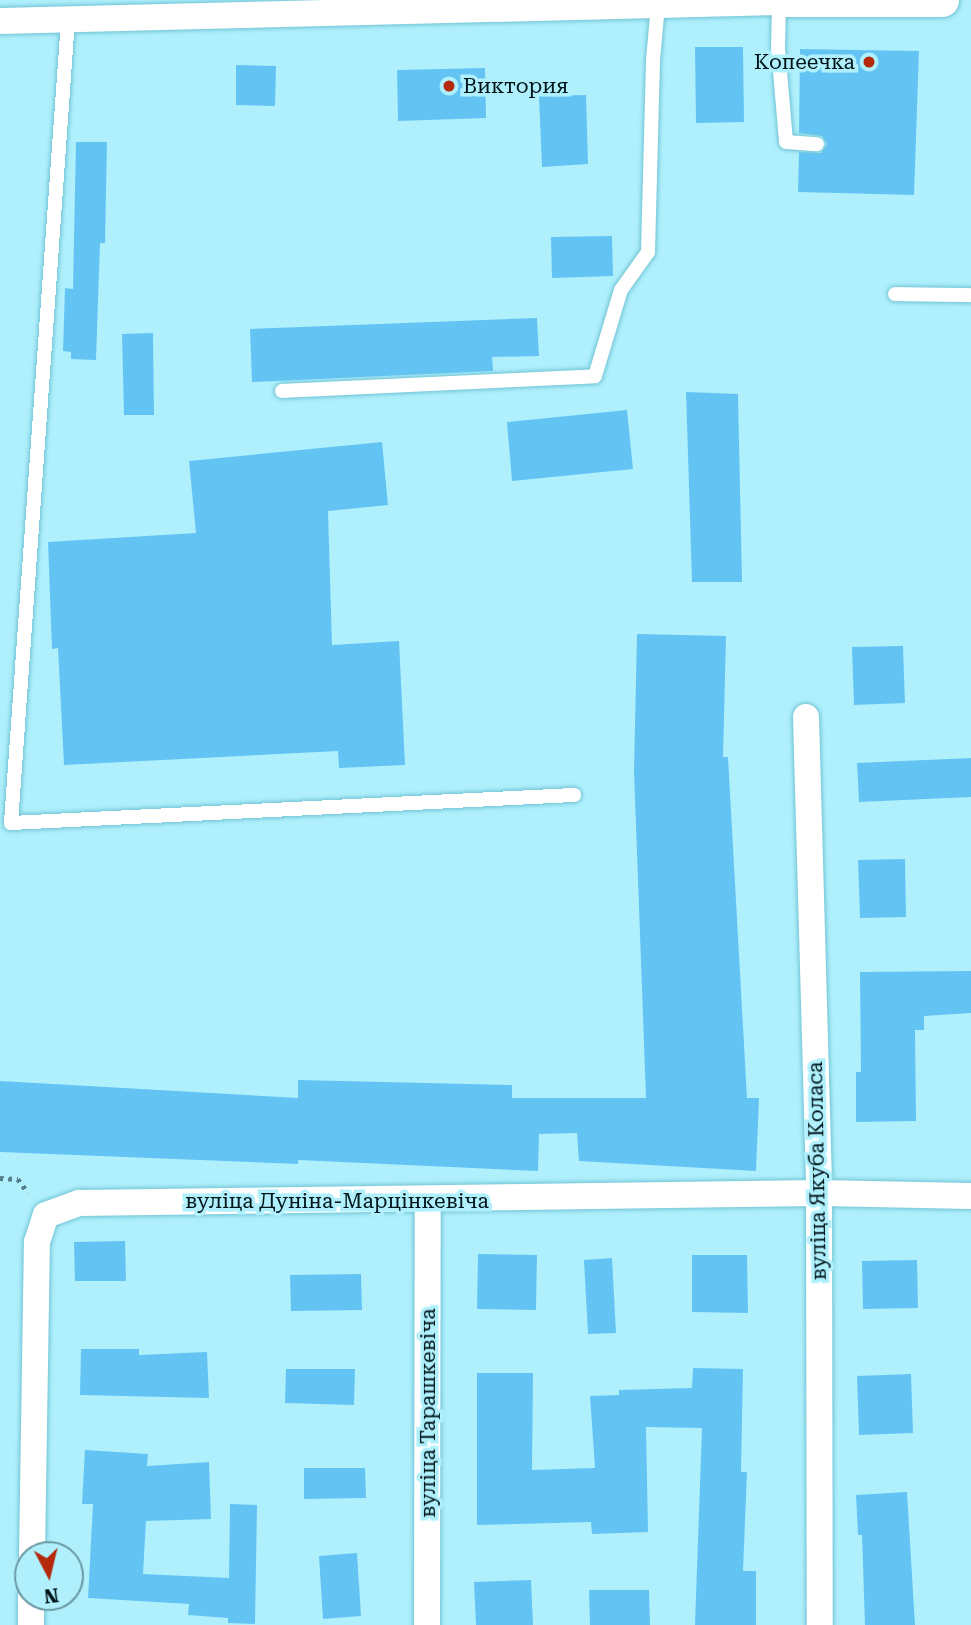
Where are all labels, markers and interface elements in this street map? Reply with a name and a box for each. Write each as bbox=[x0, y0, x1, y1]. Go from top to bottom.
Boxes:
place label: Копеечка bbox=[754, 49, 855, 75]
marker: Копеечка bbox=[861, 54, 877, 70]
place label: Виктория bbox=[463, 73, 568, 99]
marker: Виктория bbox=[441, 78, 457, 94]
street label: вуліца Якуба Коласа bbox=[802, 1062, 832, 1280]
street label: вуліца Дуніна-Марцінкевіча bbox=[185, 1188, 489, 1214]
street label: вуліца Тарашкевіча bbox=[415, 1308, 441, 1518]
north arrow bbox=[14, 1541, 84, 1611]
text: N bbox=[43, 1583, 60, 1608]

